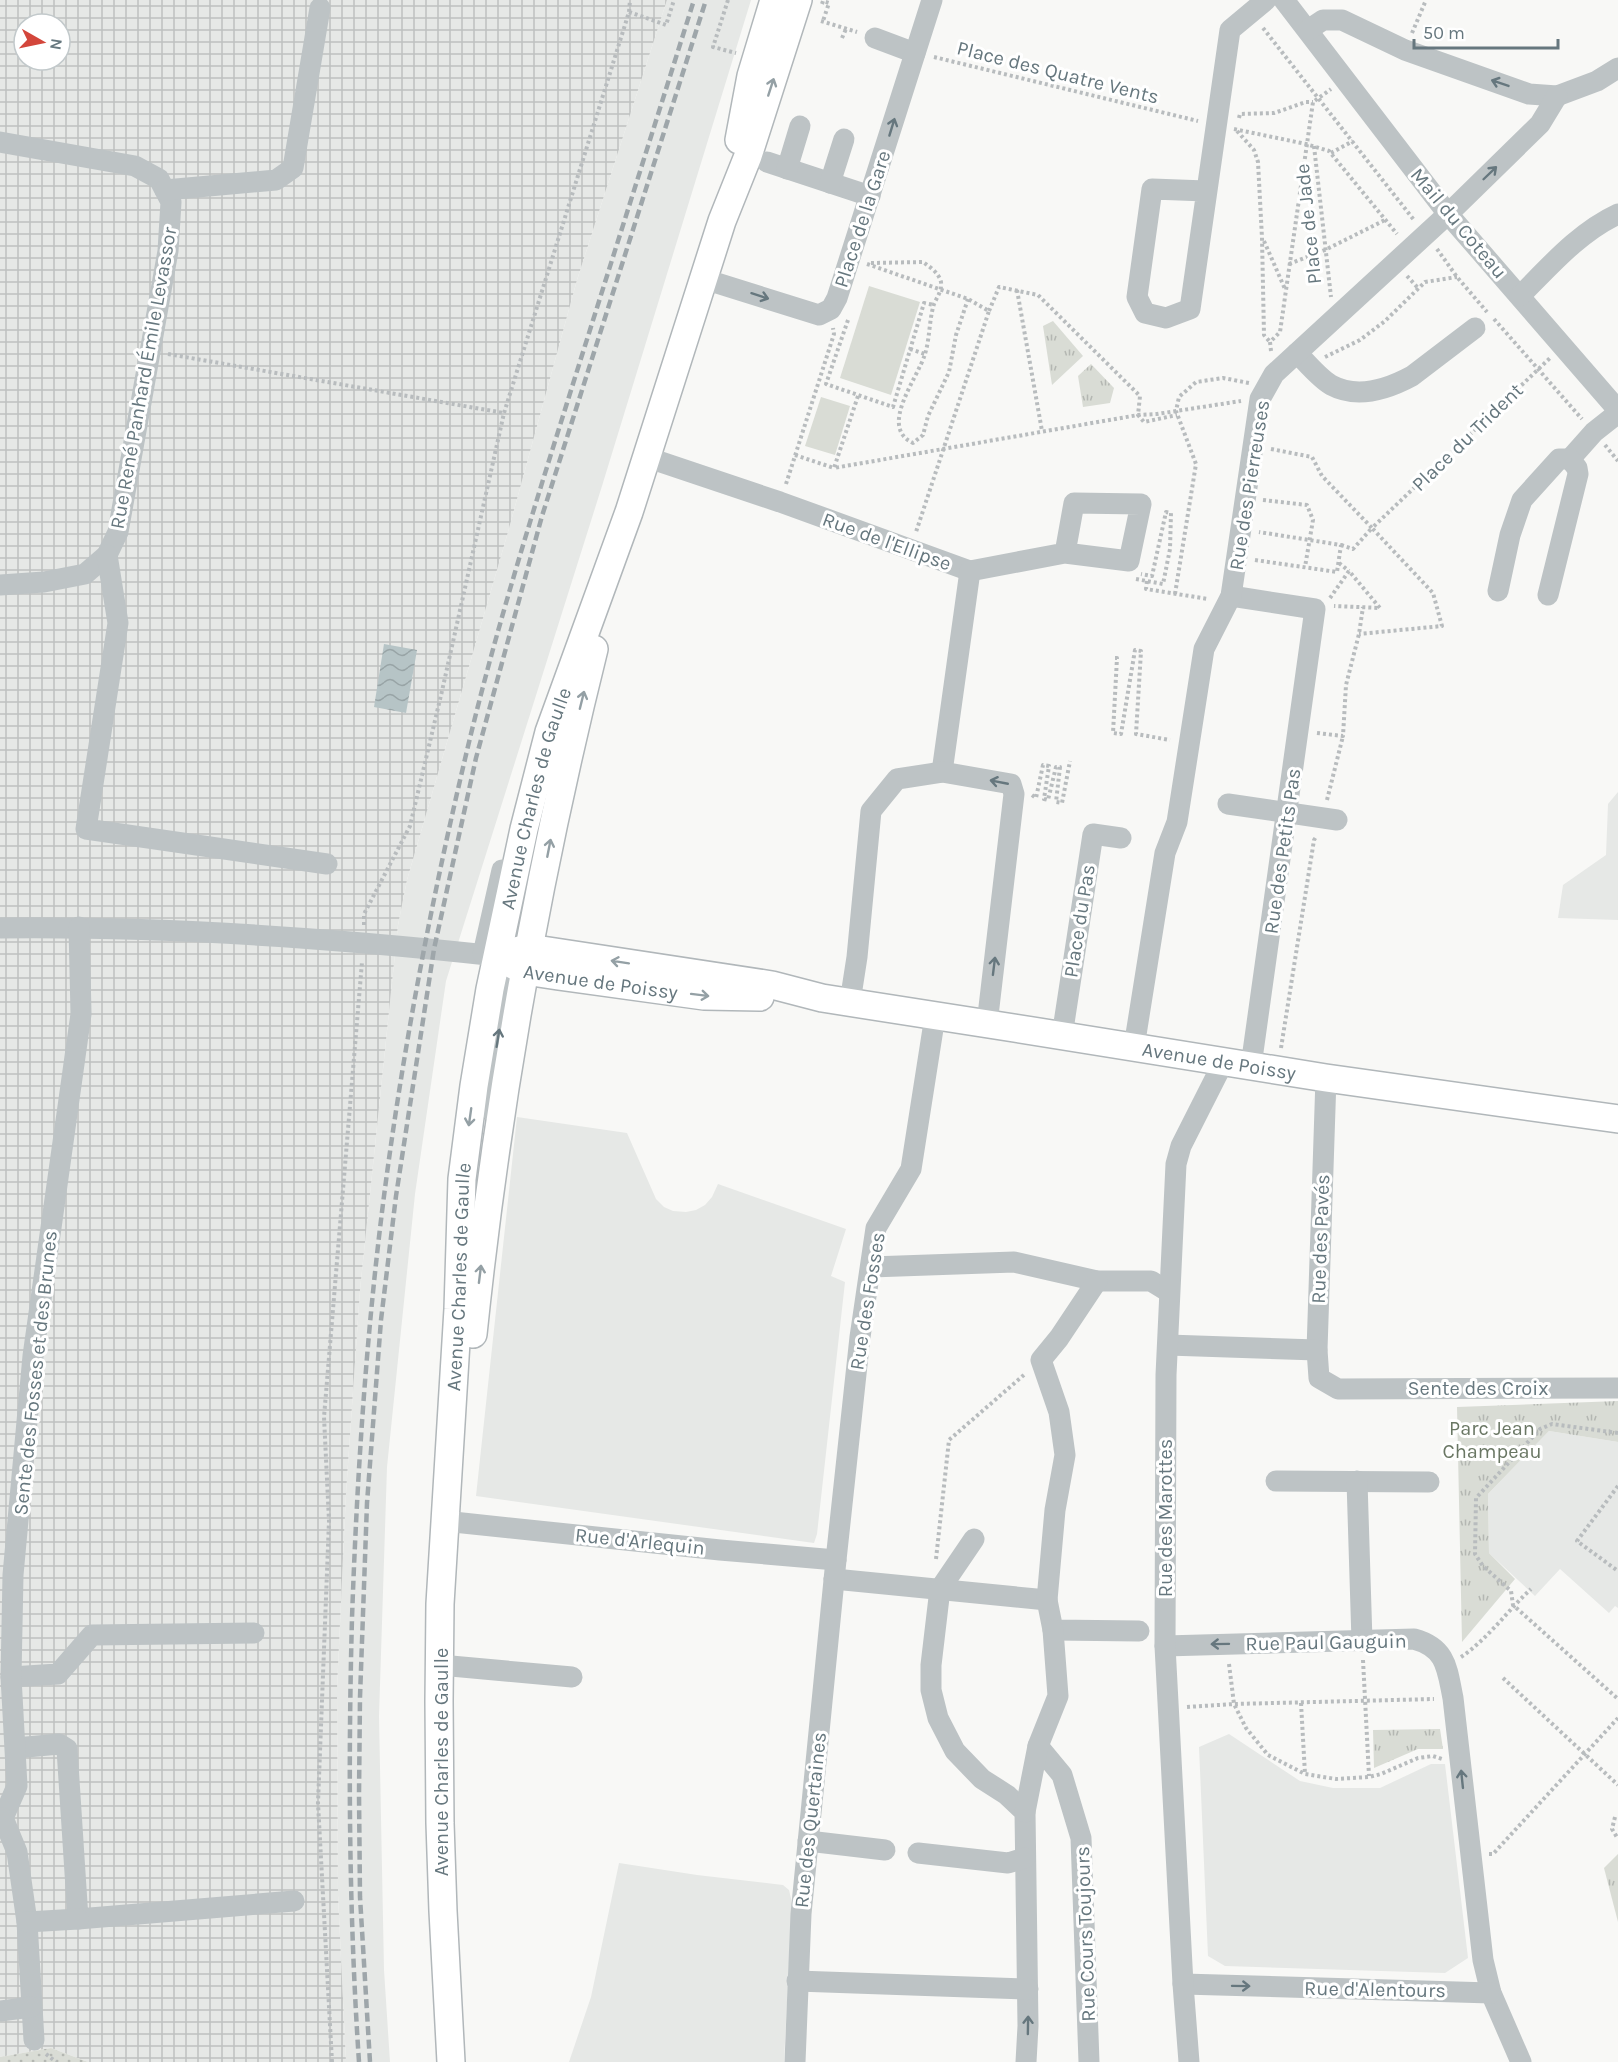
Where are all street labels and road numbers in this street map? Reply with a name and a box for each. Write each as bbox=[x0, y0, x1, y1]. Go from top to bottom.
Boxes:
street label: Place des Quatre Vents bbox=[955, 36, 1161, 109]
street label: Place de la Gare bbox=[829, 148, 895, 291]
street label: Place de Jade bbox=[1291, 163, 1326, 285]
street label: Mail du Coteau bbox=[1406, 163, 1511, 283]
street label: Rue René Panhard Émile Levassor bbox=[105, 224, 182, 531]
street label: Place du Trident bbox=[1407, 378, 1528, 496]
street label: Rue des Pierreuses bbox=[1225, 398, 1274, 572]
street label: Rue de l'Ellipse bbox=[819, 508, 954, 575]
street label: Avenue Charles de Gaulle bbox=[496, 684, 576, 912]
street label: Rue des Petits Pas bbox=[1259, 767, 1306, 935]
street label: Place du Pas bbox=[1059, 863, 1100, 979]
street label: Avenue de Poissy bbox=[522, 960, 679, 1004]
street label: Avenue de Poissy bbox=[1140, 1038, 1298, 1085]
street label: Avenue Charles de Gaulle bbox=[442, 1161, 476, 1392]
street label: Rue des Pavés bbox=[1307, 1174, 1334, 1304]
street label: Sente des Fosses et des Brunes bbox=[9, 1229, 62, 1517]
street label: Rue des Fosses bbox=[845, 1230, 890, 1372]
street label: Sente des Croix bbox=[1408, 1377, 1548, 1400]
street label: Rue des Marottes bbox=[1154, 1439, 1177, 1597]
street label: Rue d'Arlequin bbox=[574, 1523, 706, 1560]
street label: Rue Paul Gauguin bbox=[1245, 1630, 1407, 1655]
street label: Avenue Charles de Gaulle bbox=[430, 1648, 453, 1876]
street label: Rue des Quertaines bbox=[790, 1731, 831, 1909]
street label: Rue Cours Toujours bbox=[1071, 1846, 1100, 2022]
street label: Rue d'Alentours bbox=[1304, 1977, 1446, 2002]

